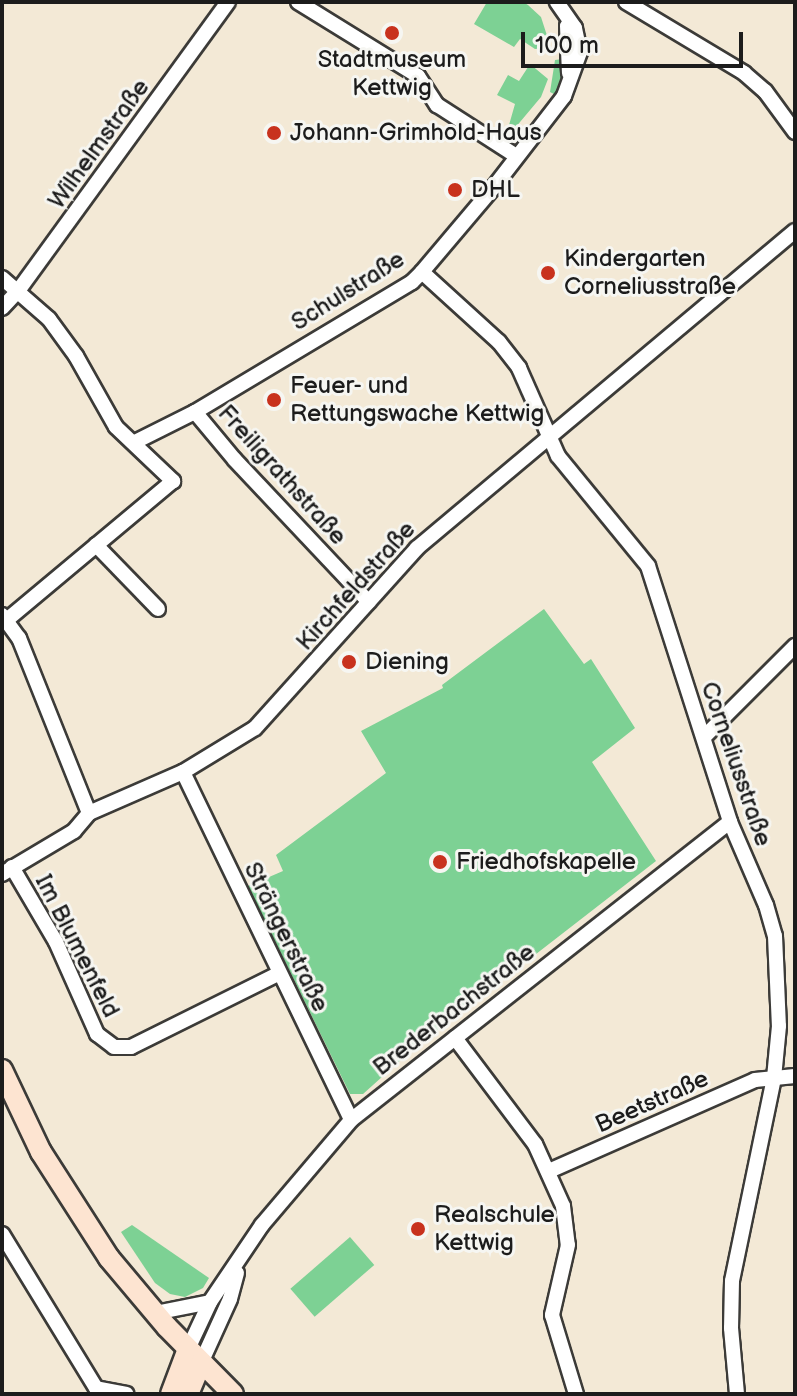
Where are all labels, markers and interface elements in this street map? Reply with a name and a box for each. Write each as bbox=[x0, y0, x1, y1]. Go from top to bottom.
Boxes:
scale bar bbox=[525, 16, 747, 66]
marker: Stadtmuseum Kettwig bbox=[383, 24, 401, 42]
text: 100 m bbox=[535, 31, 599, 60]
place label: Stadtmuseum Kettwig bbox=[318, 46, 466, 102]
street label: Wilhelmstraße bbox=[42, 74, 156, 214]
place label: Johann-Grimhold-Haus bbox=[290, 119, 542, 147]
marker: Johann-Grimhold-Haus bbox=[265, 124, 283, 142]
place label: DHL bbox=[471, 176, 520, 204]
marker: DHL bbox=[446, 181, 464, 199]
street label: Schulstraße bbox=[286, 245, 410, 337]
place label: Kindergarten Corneliusstraße bbox=[564, 245, 736, 301]
marker: Kindergarten Corneliusstraße bbox=[539, 264, 557, 282]
place label: Feuer- und Rettungswache Kettwig bbox=[290, 372, 544, 428]
marker: Feuer- und Rettungswache Kettwig bbox=[265, 391, 283, 409]
street label: Freiligrathstraße bbox=[212, 399, 352, 551]
street label: Kirchfeldstraße bbox=[290, 515, 422, 657]
place label: Diening bbox=[365, 648, 449, 676]
marker: Diening bbox=[340, 653, 358, 671]
street label: Corneliusstraße bbox=[694, 678, 778, 850]
place label: Friedhofskapelle bbox=[456, 848, 636, 876]
marker: Friedhofskapelle bbox=[431, 853, 449, 871]
street label: Strängerstraße bbox=[237, 858, 335, 1016]
street label: Im Blumenfeld bbox=[29, 870, 125, 1022]
street label: Brederbachstraße bbox=[367, 938, 541, 1082]
street label: Beetstraße bbox=[591, 1064, 713, 1140]
place label: Realschule Kettwig bbox=[434, 1201, 555, 1257]
marker: Realschule Kettwig bbox=[409, 1220, 427, 1238]

